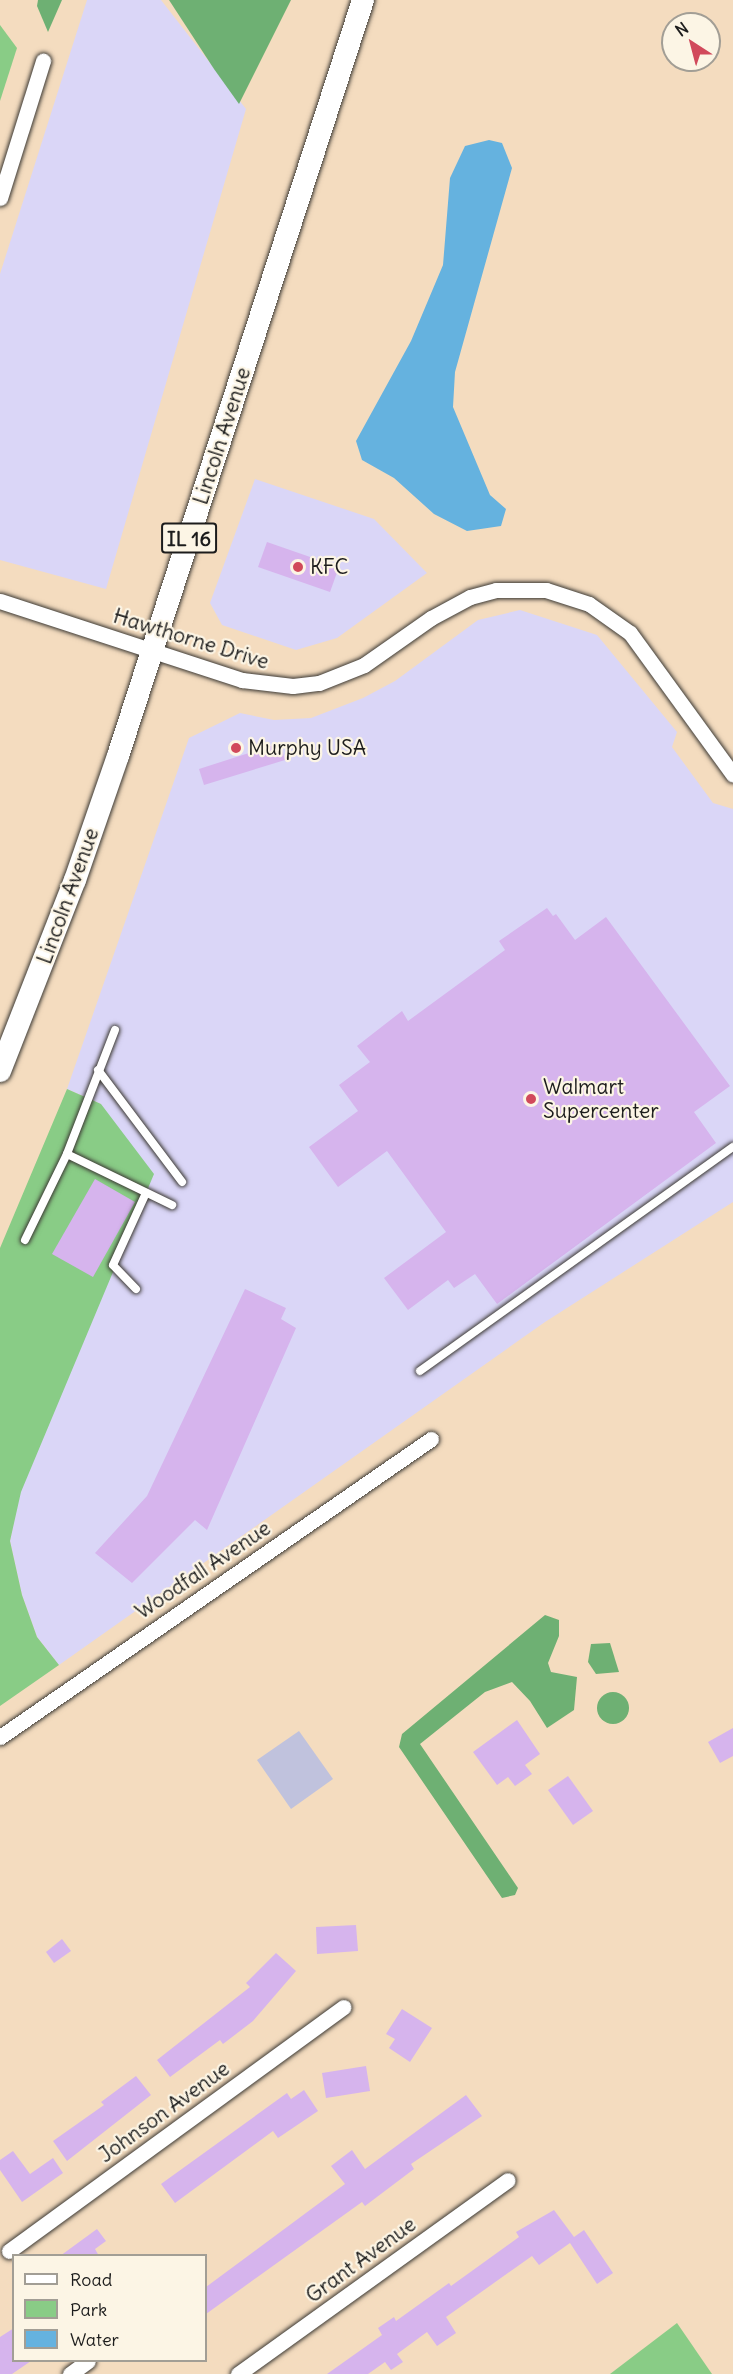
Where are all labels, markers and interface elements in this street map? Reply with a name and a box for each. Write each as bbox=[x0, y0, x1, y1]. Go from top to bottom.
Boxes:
north arrow bbox=[661, 12, 721, 72]
text: N bbox=[671, 18, 692, 40]
street label: Lincoln Avenue bbox=[188, 364, 256, 508]
road number: IL 16 bbox=[160, 521, 218, 555]
place label: KFC bbox=[310, 554, 348, 580]
marker: KFC bbox=[291, 560, 305, 574]
street label: Hawthorne Drive bbox=[110, 603, 272, 675]
place label: Murphy USA bbox=[248, 735, 366, 761]
marker: Murphy USA bbox=[229, 741, 243, 755]
street label: Lincoln Avenue bbox=[32, 825, 104, 967]
place label: Walmart Supercenter bbox=[543, 1074, 659, 1124]
marker: Walmart Supercenter bbox=[524, 1092, 538, 1106]
street label: Woodfall Avenue bbox=[131, 1515, 275, 1625]
street label: Johnson Avenue bbox=[94, 2056, 234, 2168]
street label: Grant Avenue bbox=[301, 2212, 421, 2308]
legend bbox=[12, 2254, 207, 2362]
text: Road bbox=[70, 2268, 112, 2291]
text: Park bbox=[70, 2298, 107, 2321]
text: Water bbox=[70, 2328, 119, 2351]

